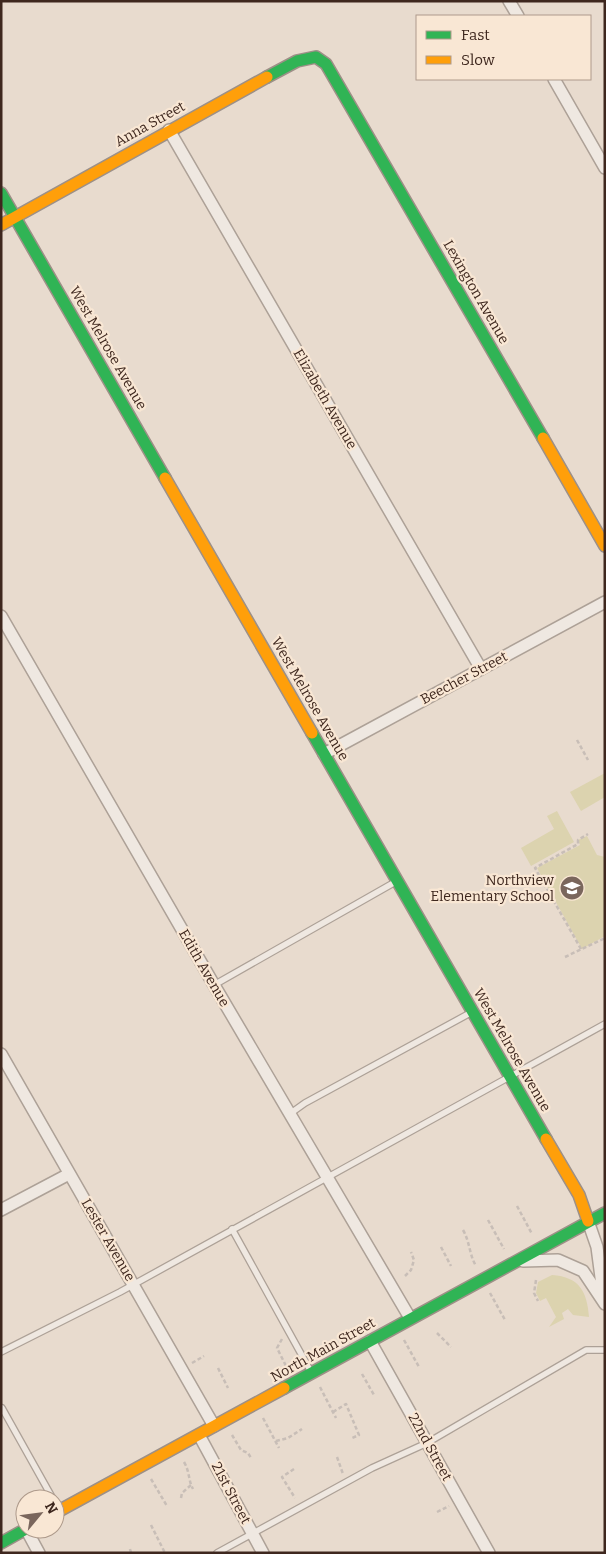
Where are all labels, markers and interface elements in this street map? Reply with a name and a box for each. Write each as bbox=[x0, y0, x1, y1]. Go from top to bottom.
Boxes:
legend bbox=[416, 15, 591, 80]
text: Fast bbox=[461, 26, 490, 44]
text: Slow bbox=[461, 51, 496, 69]
street label: Anna Street bbox=[112, 98, 188, 150]
street label: Lexington Avenue bbox=[439, 237, 513, 347]
street label: West Melrose Avenue bbox=[66, 283, 150, 413]
street label: Elizabeth Avenue bbox=[289, 346, 361, 452]
street label: West Melrose Avenue bbox=[268, 634, 352, 764]
street label: Beecher Street bbox=[418, 648, 510, 708]
place label: Northview Elementary School bbox=[431, 872, 555, 905]
school or university icon: Northview Elementary School bbox=[559, 875, 585, 901]
street label: Edith Avenue bbox=[175, 926, 233, 1010]
street label: West Melrose Avenue bbox=[470, 985, 554, 1115]
street label: Lester Avenue bbox=[77, 1196, 139, 1284]
street label: North Main Street bbox=[268, 1314, 378, 1386]
street label: 22nd Street bbox=[404, 1410, 456, 1484]
street label: 21st Street bbox=[208, 1459, 254, 1527]
north arrow bbox=[15, 1489, 65, 1539]
text: N bbox=[41, 1499, 61, 1517]

